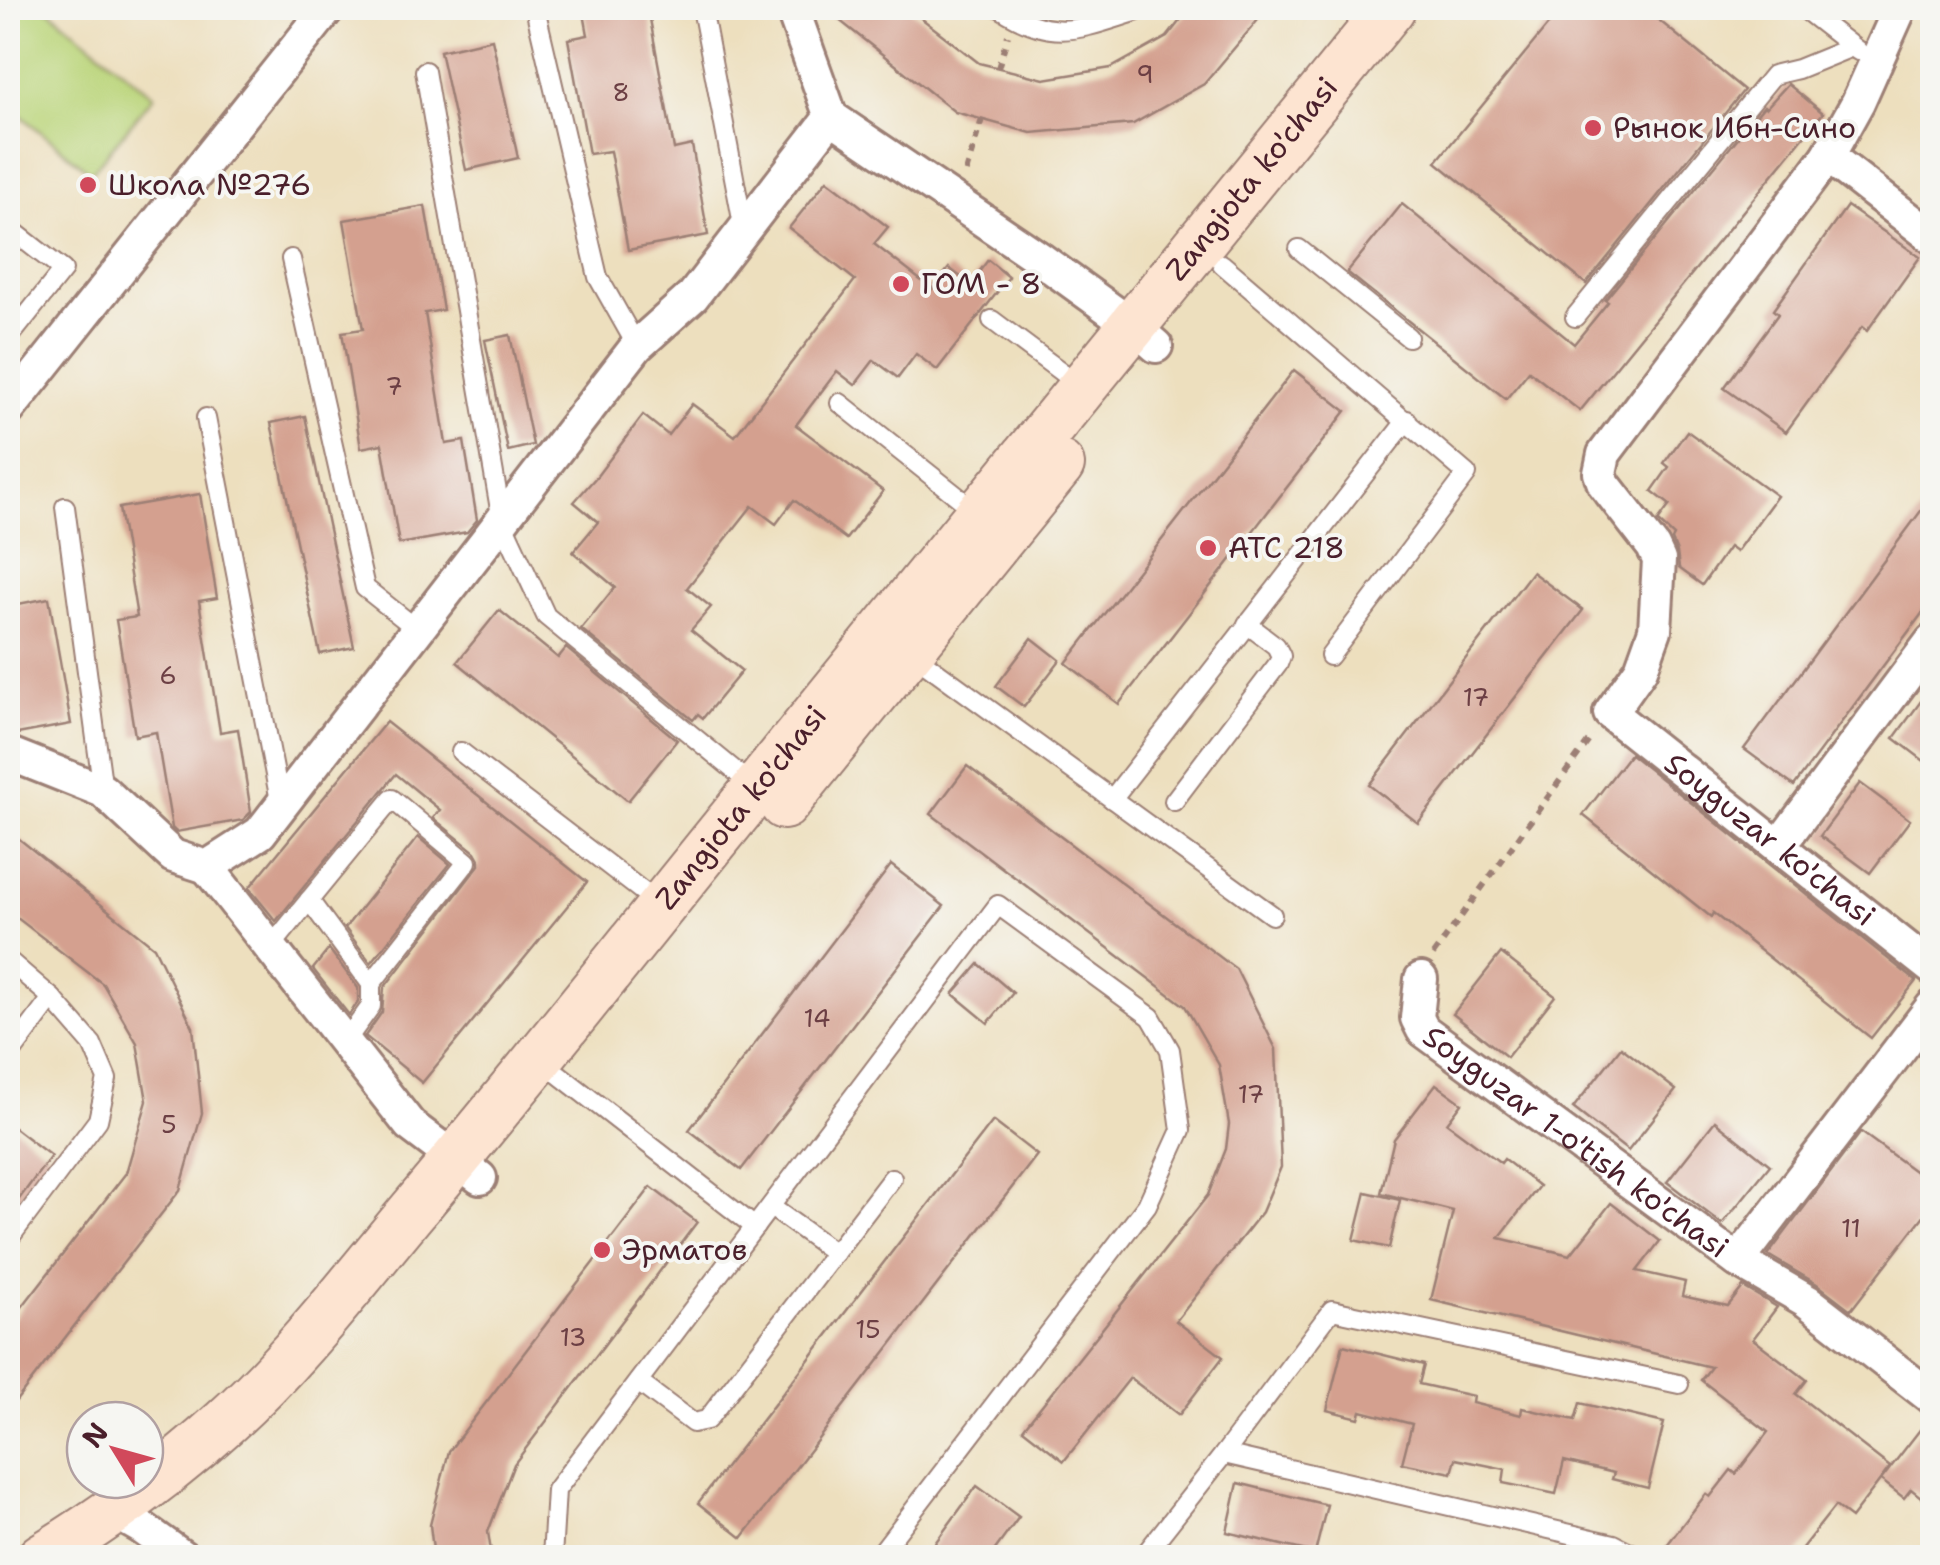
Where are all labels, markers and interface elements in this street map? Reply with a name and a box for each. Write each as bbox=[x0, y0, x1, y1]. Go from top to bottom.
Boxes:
house number: 9 bbox=[1136, 57, 1154, 91]
street label: Zangiota ko'chasi bbox=[1156, 68, 1347, 289]
house number: 8 bbox=[612, 75, 630, 109]
place label: Рынок Ибн-Сино bbox=[1613, 107, 1856, 148]
marker: Рынок Ибн-Сино bbox=[1582, 117, 1604, 139]
place label: Школа №276 bbox=[108, 164, 311, 205]
marker: Школа №276 bbox=[77, 174, 99, 196]
place label: ГОМ - 8 bbox=[921, 263, 1042, 304]
marker: ГОМ - 8 bbox=[890, 273, 912, 295]
house number: 7 bbox=[385, 369, 403, 403]
place label: АТС 218 bbox=[1228, 527, 1345, 568]
marker: АТС 218 bbox=[1197, 537, 1219, 559]
house number: 6 bbox=[159, 658, 177, 692]
house number: 17 bbox=[1463, 680, 1489, 714]
street label: Zangiota ko'chasi bbox=[646, 696, 836, 918]
street label: Soyguzar ko'chasi bbox=[1656, 743, 1884, 935]
house number: 14 bbox=[804, 1001, 830, 1035]
street label: Soyguzar 1-o'tish ko'chasi bbox=[1415, 1016, 1737, 1267]
house number: 17 bbox=[1238, 1077, 1264, 1111]
house number: 5 bbox=[161, 1107, 177, 1141]
house number: 11 bbox=[1841, 1211, 1861, 1245]
place label: Эрматов bbox=[622, 1229, 747, 1270]
marker: Эрматов bbox=[591, 1239, 613, 1261]
house number: 15 bbox=[855, 1312, 881, 1346]
house number: 13 bbox=[560, 1320, 586, 1354]
north arrow bbox=[65, 1400, 165, 1500]
text: N bbox=[73, 1415, 117, 1455]

